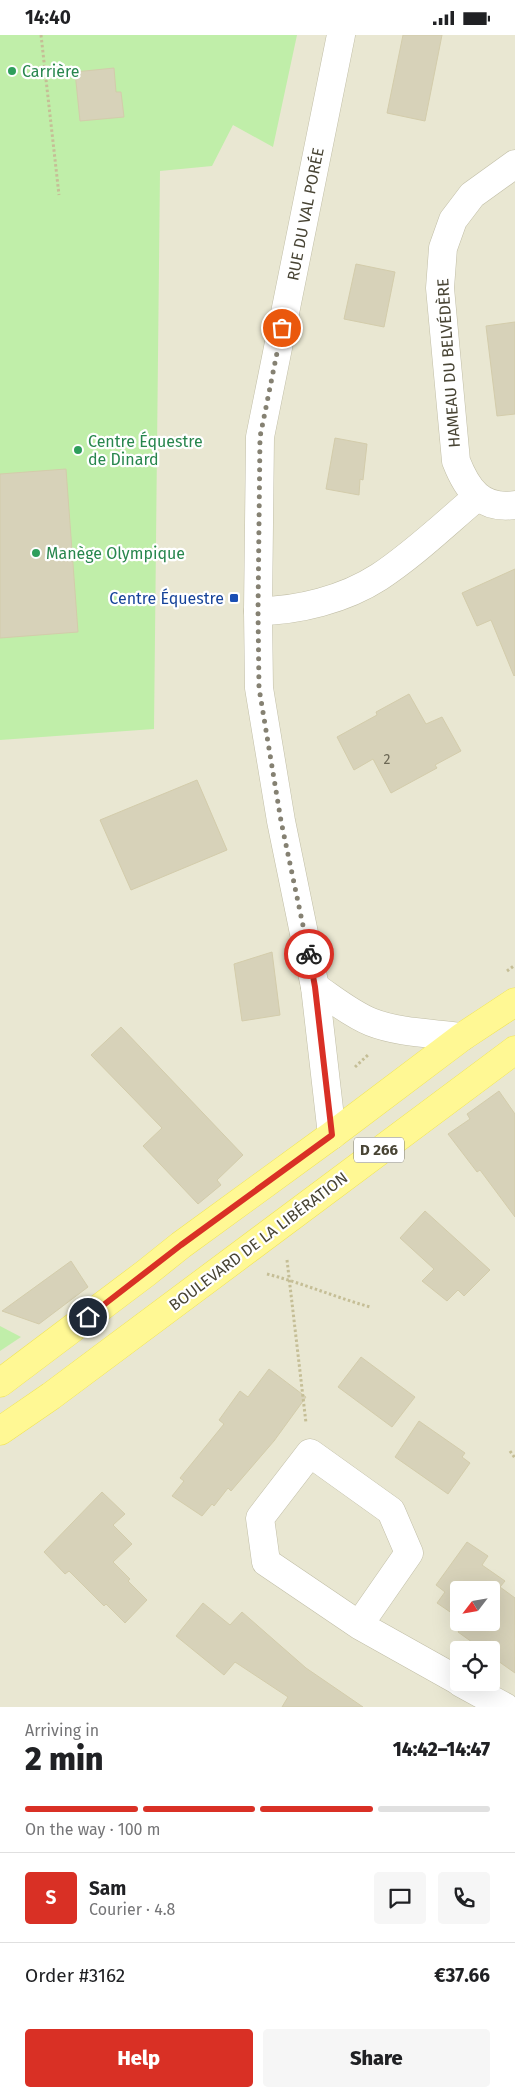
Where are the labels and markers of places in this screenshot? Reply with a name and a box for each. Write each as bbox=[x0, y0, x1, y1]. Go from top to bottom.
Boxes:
place label: Carrière bbox=[22, 62, 80, 81]
marker: Carrière bbox=[6, 65, 18, 77]
pin bbox=[261, 307, 303, 349]
place label: Centre Équestre de Dinard bbox=[88, 431, 203, 469]
marker: Centre Équestre de Dinard bbox=[72, 444, 84, 456]
place label: Manège Olympique bbox=[46, 544, 185, 563]
marker: Manège Olympique bbox=[30, 547, 42, 559]
place label: Centre Équestre bbox=[109, 588, 224, 608]
marker: Centre Équestre bbox=[228, 592, 240, 604]
pin bbox=[67, 1296, 109, 1338]

